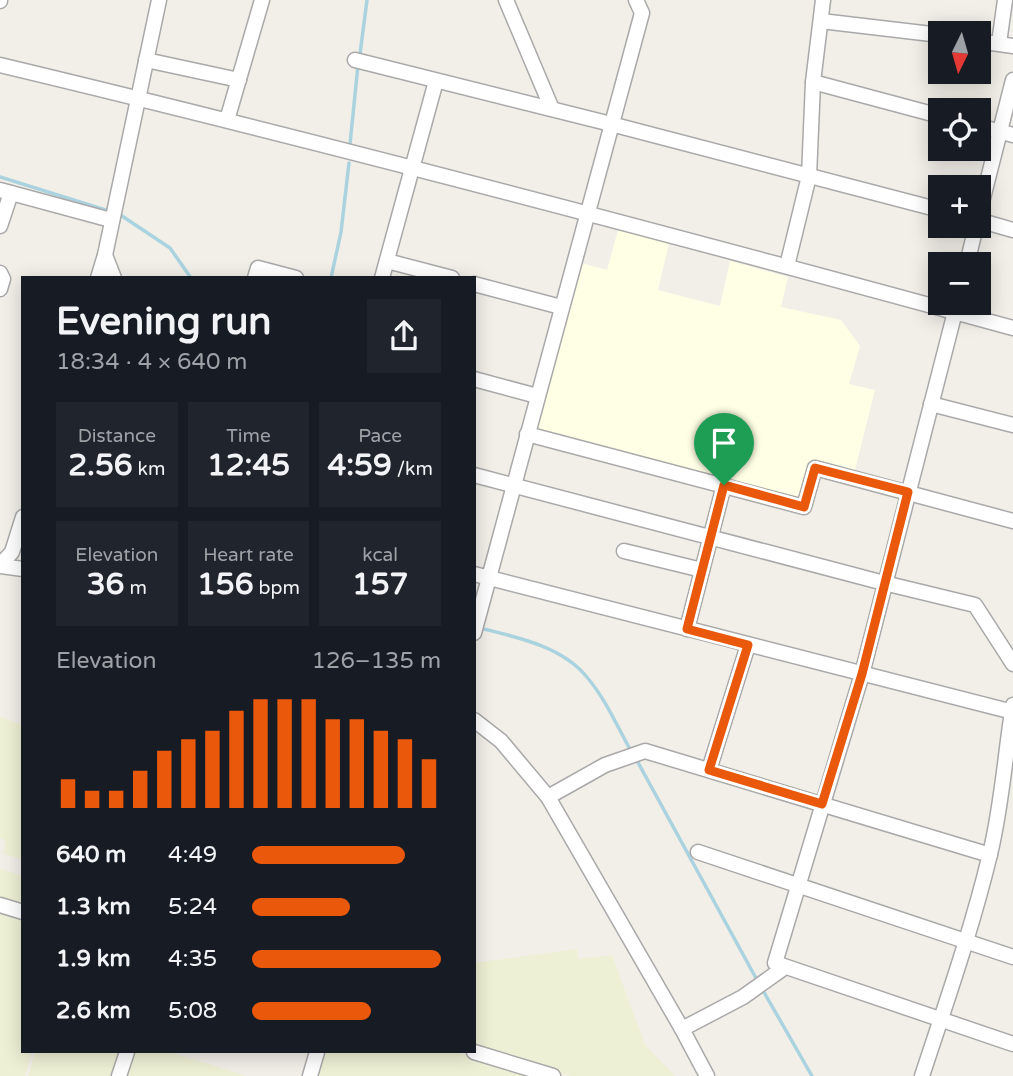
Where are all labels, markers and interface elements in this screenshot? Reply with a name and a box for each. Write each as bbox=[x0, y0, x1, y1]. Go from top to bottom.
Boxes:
north arrow bbox=[928, 21, 990, 84]
map controls bbox=[928, 21, 991, 315]
button: locate bbox=[928, 98, 991, 161]
button: + bbox=[928, 175, 991, 238]
button: − bbox=[928, 252, 991, 315]
text: Evening run bbox=[56, 299, 271, 345]
button: share bbox=[367, 299, 441, 373]
text: 18:34 · 4 × 640 m bbox=[56, 348, 247, 376]
pin bbox=[694, 413, 754, 485]
icon: arrive bbox=[705, 424, 743, 462]
text: Distance bbox=[78, 425, 156, 447]
text: Time bbox=[226, 425, 271, 447]
text: Pace bbox=[358, 425, 402, 447]
text: 2.56 bbox=[68, 447, 133, 484]
text: 12:45 bbox=[207, 447, 290, 484]
text: 4:59 bbox=[327, 447, 392, 484]
text: km bbox=[133, 458, 165, 480]
text: /km bbox=[392, 458, 433, 480]
text: Elevation bbox=[75, 544, 158, 566]
text: Heart rate bbox=[203, 544, 294, 566]
text: kcal bbox=[362, 544, 398, 566]
text: 36 bbox=[87, 566, 124, 603]
text: 156 bbox=[197, 566, 254, 603]
text: 157 bbox=[352, 566, 408, 603]
text: m bbox=[124, 577, 147, 599]
text: bpm bbox=[254, 577, 300, 599]
text: Elevation bbox=[56, 647, 157, 675]
text: 126–135 m bbox=[312, 647, 441, 675]
text: 640 m bbox=[56, 841, 126, 869]
text: 4:49 bbox=[168, 841, 217, 869]
text: 1.3 km bbox=[56, 893, 131, 921]
text: 5:24 bbox=[168, 893, 217, 921]
text: 1.9 km bbox=[56, 945, 131, 973]
text: 4:35 bbox=[168, 945, 217, 973]
text: 2.6 km bbox=[56, 997, 131, 1025]
text: 5:08 bbox=[168, 997, 217, 1025]

